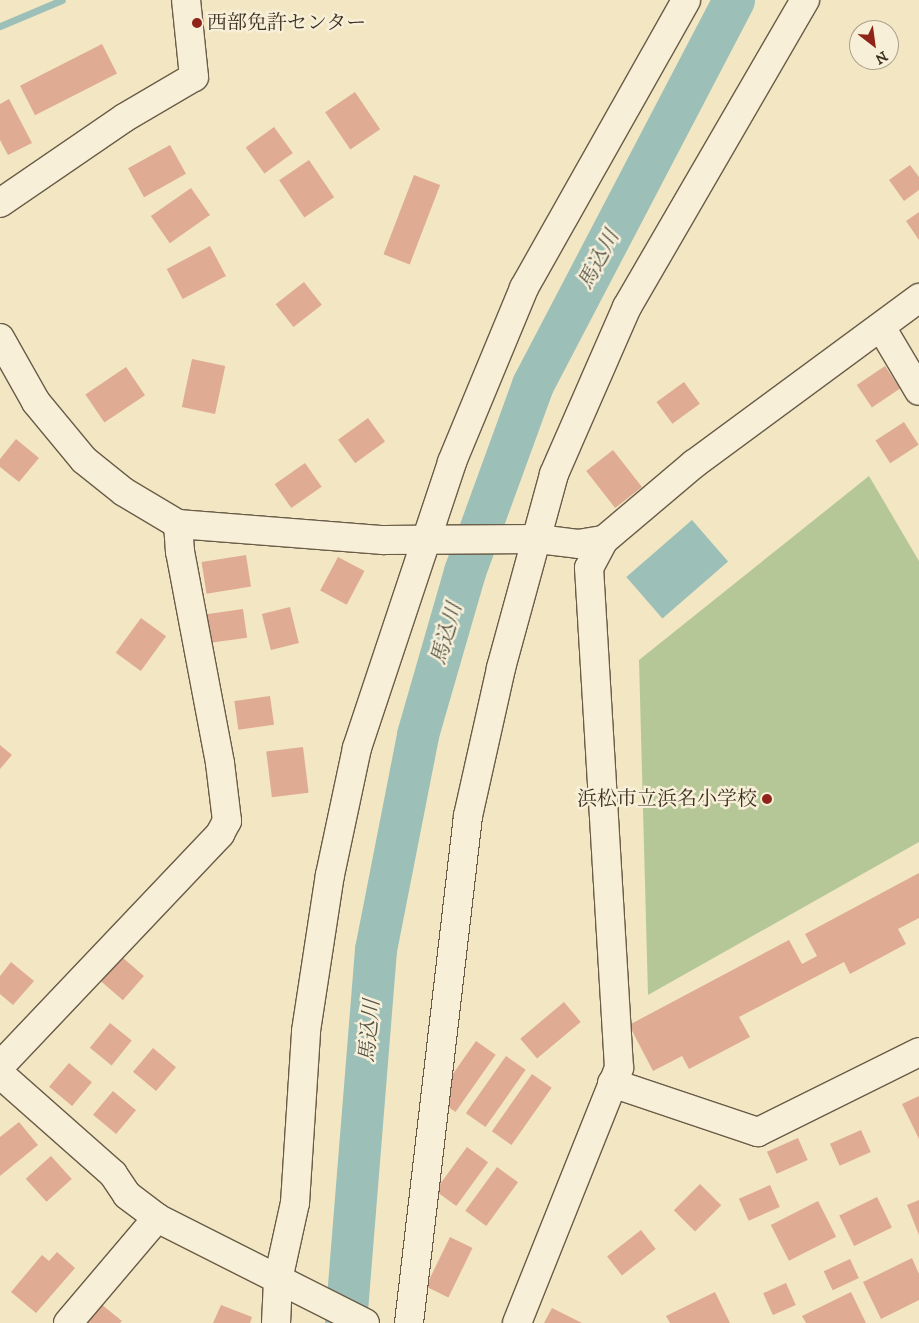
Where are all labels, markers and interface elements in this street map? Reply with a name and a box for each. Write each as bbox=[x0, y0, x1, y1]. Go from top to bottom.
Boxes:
place label: 西部免許センター bbox=[207, 11, 367, 35]
marker: 西部免許センター bbox=[191, 17, 203, 29]
north arrow bbox=[849, 20, 899, 70]
text: N bbox=[872, 46, 890, 68]
water label: 馬込川 bbox=[573, 226, 625, 294]
water label: 馬込川 bbox=[426, 600, 468, 668]
place label: 浜松市立浜名小学校 bbox=[577, 787, 757, 811]
marker: 浜松市立浜名小学校 bbox=[761, 793, 773, 805]
water label: 馬込川 bbox=[355, 999, 385, 1063]

